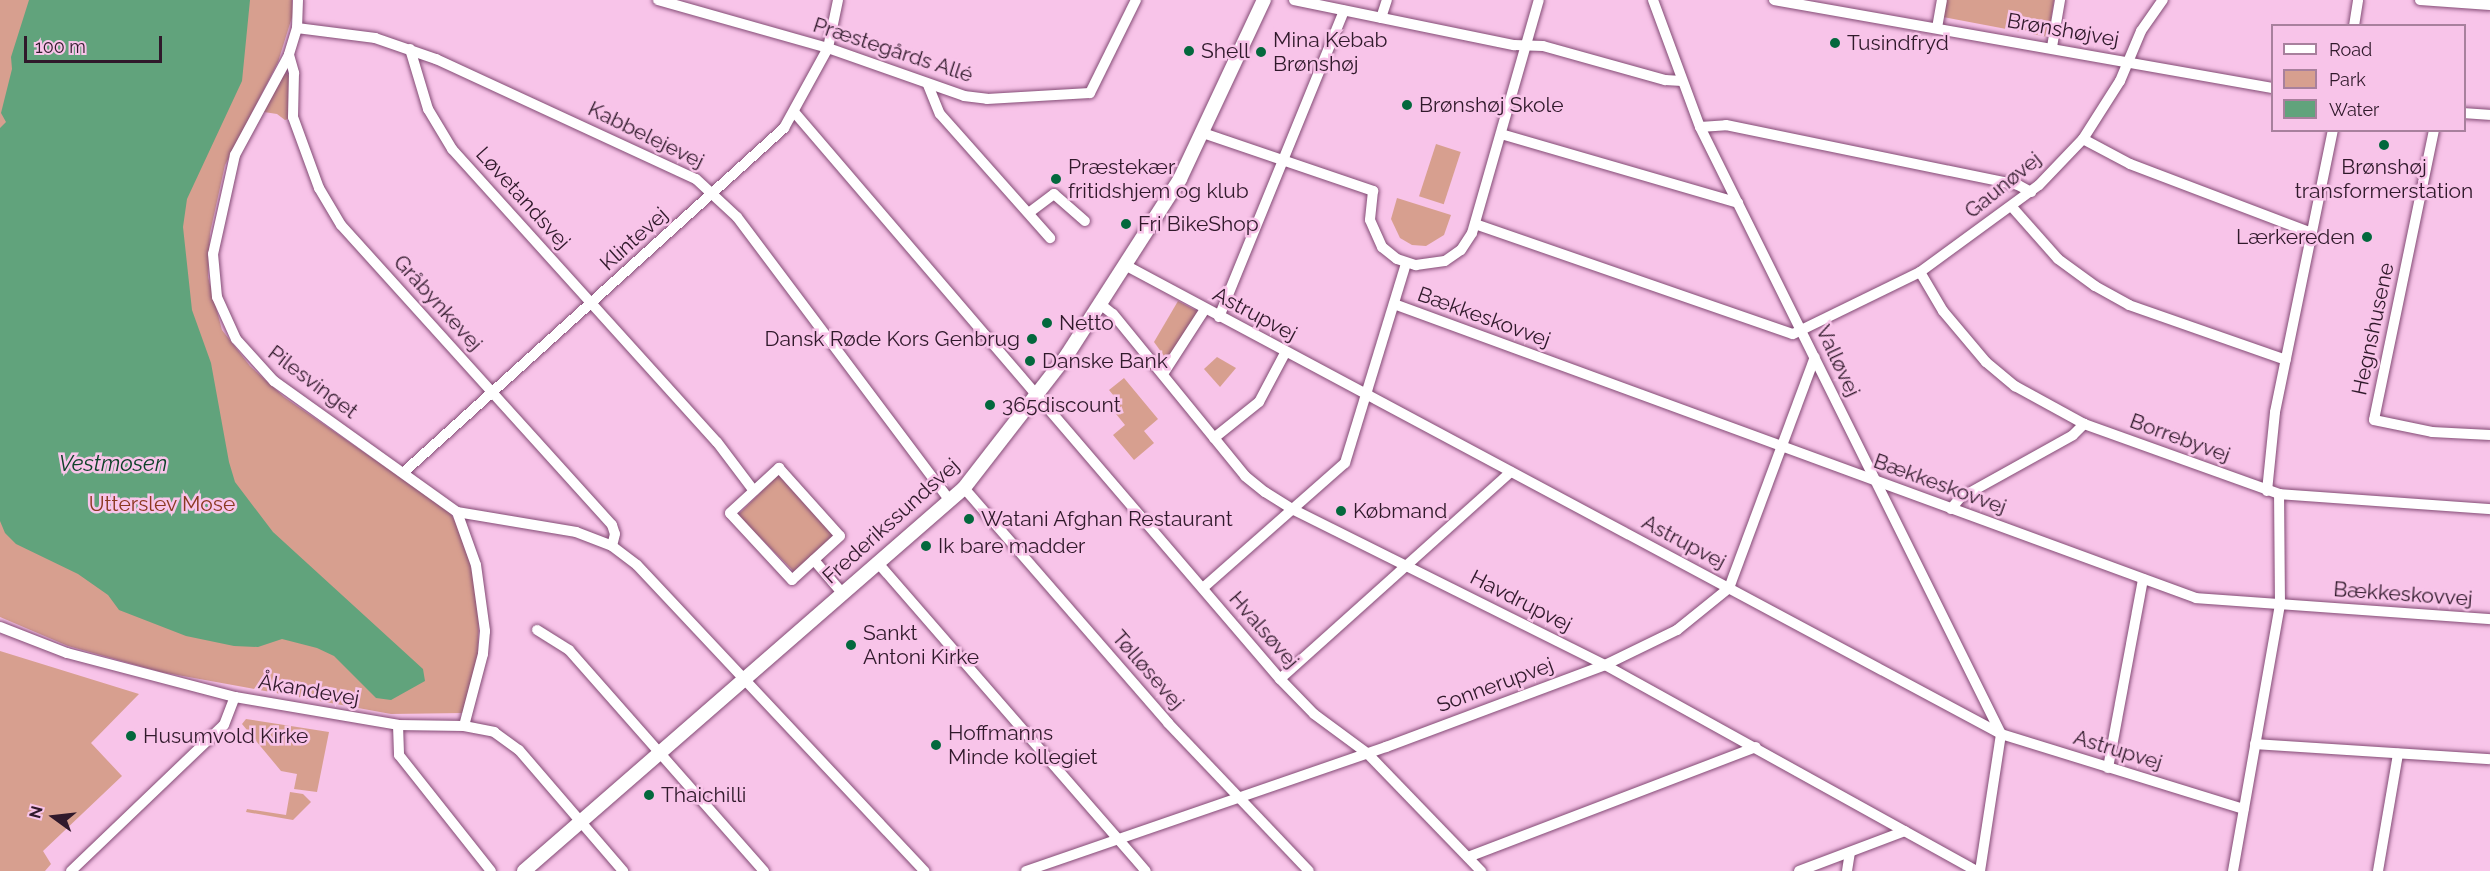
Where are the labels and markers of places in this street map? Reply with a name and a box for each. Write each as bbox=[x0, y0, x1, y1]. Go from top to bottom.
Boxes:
place label: Mina Kebab Brønshøj bbox=[1273, 27, 1388, 77]
place label: Tusindfryd bbox=[1847, 30, 1949, 56]
marker: Tusindfryd bbox=[1828, 36, 1842, 50]
place label: Shell bbox=[1201, 38, 1250, 64]
marker: Shell bbox=[1182, 44, 1196, 58]
marker: Mina Kebab Brønshøj bbox=[1254, 45, 1268, 59]
place label: Brønshøj Skole bbox=[1419, 92, 1564, 118]
marker: Brønshøj Skole bbox=[1400, 98, 1414, 112]
marker: Brønshøj transformerstation bbox=[2377, 138, 2391, 152]
place label: Præstekær fritidshjem og klub bbox=[1068, 154, 1249, 204]
place label: Brønshøj transformerstation bbox=[2295, 154, 2473, 204]
marker: Præstekær fritidshjem og klub bbox=[1049, 172, 1063, 186]
place label: Fri BikeShop bbox=[1138, 211, 1259, 237]
marker: Fri BikeShop bbox=[1119, 217, 1133, 231]
place label: Lærkereden bbox=[2236, 224, 2355, 250]
marker: Lærkereden bbox=[2360, 230, 2374, 244]
place label: Netto bbox=[1059, 310, 1114, 336]
marker: Netto bbox=[1040, 316, 1054, 330]
place label: Dansk Røde Kors Genbrug bbox=[765, 326, 1020, 352]
marker: Dansk Røde Kors Genbrug bbox=[1025, 332, 1039, 346]
place label: Danske Bank bbox=[1042, 348, 1168, 374]
marker: Danske Bank bbox=[1023, 354, 1037, 368]
place label: 365discount bbox=[1002, 392, 1121, 418]
marker: 365discount bbox=[983, 398, 997, 412]
place label: Købmand bbox=[1353, 498, 1447, 524]
marker: Købmand bbox=[1334, 504, 1348, 518]
place label: Watani Afghan Restaurant bbox=[981, 506, 1233, 532]
marker: Watani Afghan Restaurant bbox=[962, 512, 976, 526]
place label: Ik bare madder bbox=[938, 533, 1085, 559]
marker: Ik bare madder bbox=[919, 539, 933, 553]
place label: Sankt Antoni Kirke bbox=[863, 620, 979, 670]
marker: Sankt Antoni Kirke bbox=[844, 638, 858, 652]
place label: Hoffmanns Minde kollegiet bbox=[948, 720, 1098, 770]
place label: Husumvold Kirke bbox=[143, 723, 308, 749]
marker: Husumvold Kirke bbox=[124, 729, 138, 743]
marker: Hoffmanns Minde kollegiet bbox=[929, 738, 943, 752]
place label: Thaichilli bbox=[661, 782, 746, 808]
marker: Thaichilli bbox=[642, 788, 656, 802]

